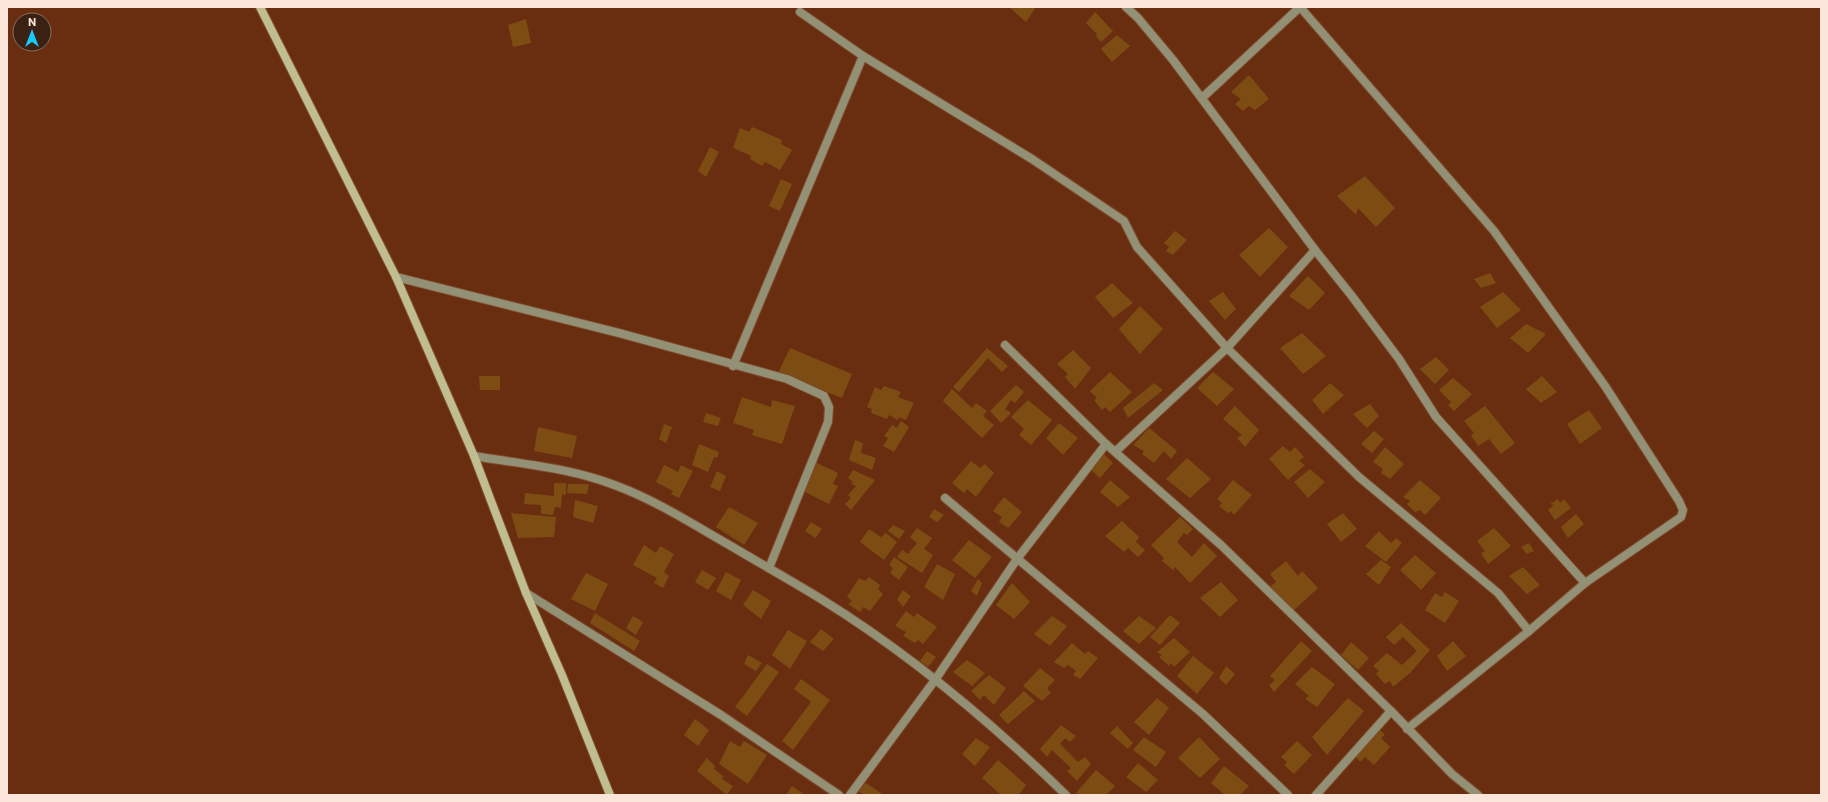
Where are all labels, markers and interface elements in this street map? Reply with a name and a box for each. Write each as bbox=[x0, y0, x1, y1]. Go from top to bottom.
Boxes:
north arrow bbox=[12, 12, 52, 52]
text: N bbox=[28, 15, 36, 28]

